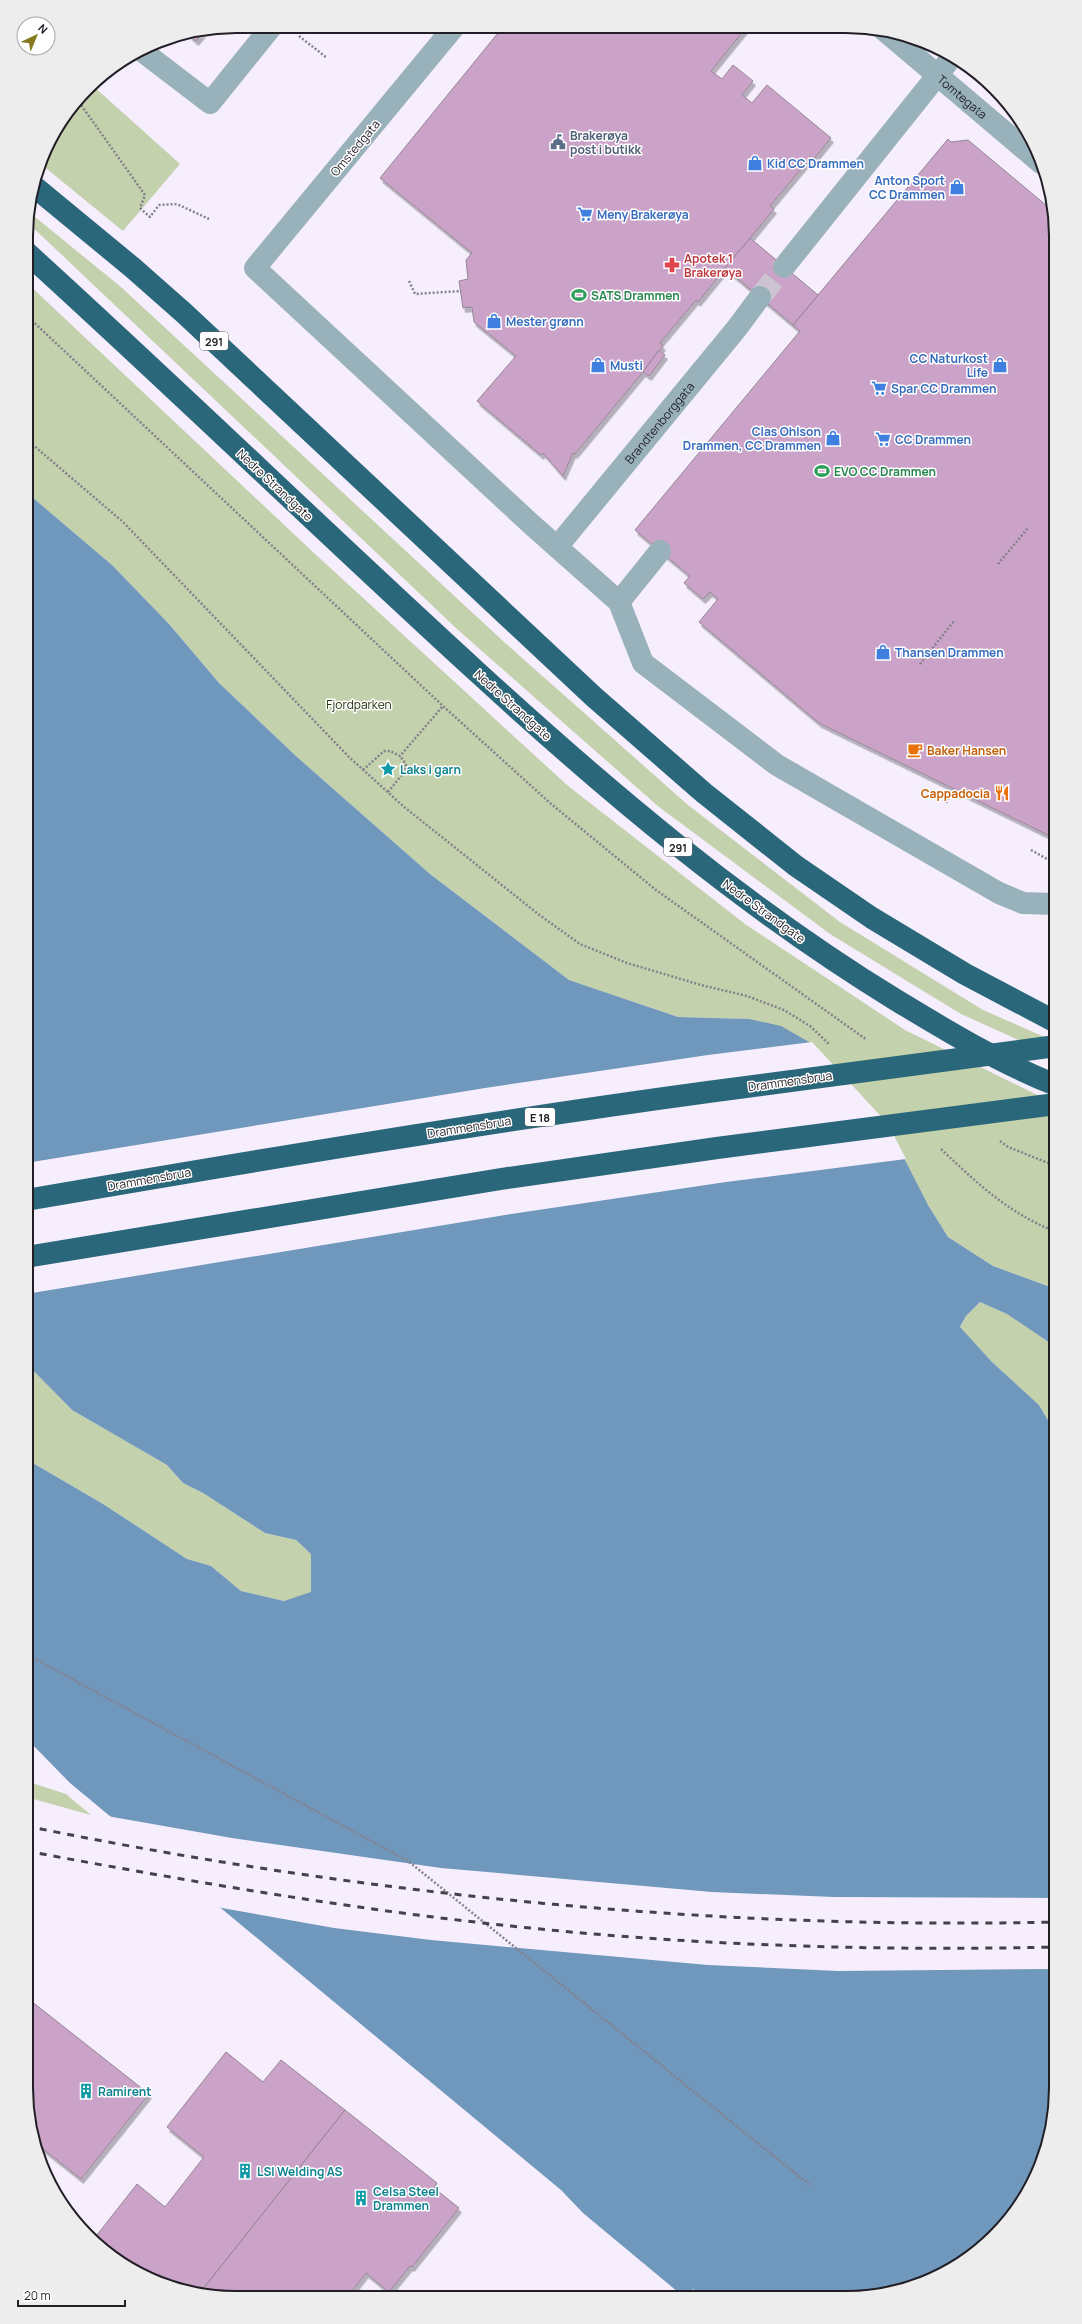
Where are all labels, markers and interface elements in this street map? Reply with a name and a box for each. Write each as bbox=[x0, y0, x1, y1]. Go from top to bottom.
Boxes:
north arrow bbox=[16, 16, 56, 56]
text: N bbox=[35, 20, 51, 37]
street label: Tomtegata bbox=[934, 71, 991, 123]
street label: Omstedgata bbox=[326, 116, 384, 180]
place label: Brakerøya post i butikk bbox=[570, 127, 641, 158]
public building icon: Brakerøya post i butikk bbox=[549, 133, 567, 151]
shop icon: Kid CC Drammen bbox=[746, 154, 764, 172]
place label: Kid CC Drammen bbox=[767, 155, 864, 172]
place label: Anton Sport CC Drammen bbox=[869, 172, 945, 203]
shop icon: Anton Sport CC Drammen bbox=[948, 178, 966, 196]
supermarket icon: Meny Brakerøya bbox=[576, 205, 594, 223]
place label: Meny Brakerøya bbox=[597, 206, 689, 223]
place label: Apotek 1 Brakerøya bbox=[684, 250, 742, 281]
pharmacy icon: Apotek 1 Brakerøya bbox=[663, 256, 681, 274]
sports icon: SATS Drammen bbox=[570, 286, 588, 304]
place label: SATS Drammen bbox=[591, 287, 680, 304]
shop icon: Mester grønn bbox=[485, 312, 503, 330]
place label: Mester grønn bbox=[506, 313, 584, 330]
road number: 291 bbox=[200, 332, 228, 350]
place label: CC Naturkost Life bbox=[910, 350, 988, 381]
shop icon: Musti bbox=[589, 356, 607, 374]
shop icon: CC Naturkost Life bbox=[991, 356, 1009, 374]
place label: Musti bbox=[610, 357, 643, 374]
street label: Brandtenborggata bbox=[620, 378, 698, 467]
supermarket icon: Spar CC Drammen bbox=[870, 379, 888, 397]
place label: Spar CC Drammen bbox=[891, 380, 997, 397]
place label: Clas Ohlson Drammen, CC Drammen bbox=[683, 423, 821, 454]
shop icon: Clas Ohlson Drammen, CC Drammen bbox=[824, 429, 842, 447]
supermarket icon: CC Drammen bbox=[874, 430, 892, 448]
place label: CC Drammen bbox=[895, 431, 971, 448]
street label: Nedre Strandgate bbox=[233, 445, 317, 525]
sports icon: EVO CC Drammen bbox=[813, 462, 831, 480]
place label: EVO CC Drammen bbox=[834, 463, 936, 480]
shop icon: Thansen Drammen bbox=[874, 643, 892, 661]
place label: Thansen Drammen bbox=[895, 644, 1004, 661]
street label: Nedre Strandgate bbox=[471, 666, 555, 744]
park label: Fjordparken bbox=[326, 696, 392, 713]
cafe icon: Baker Hansen bbox=[906, 741, 924, 759]
place label: Baker Hansen bbox=[927, 742, 1006, 759]
place icon: Laks i garn bbox=[379, 760, 397, 778]
place label: Laks i garn bbox=[400, 761, 461, 778]
restaurant icon: Cappadocia bbox=[993, 784, 1011, 802]
place label: Cappadocia bbox=[921, 785, 990, 802]
road number: 291 bbox=[664, 838, 692, 856]
street label: Nedre Strandgate bbox=[719, 875, 809, 947]
street label: Drammensbrua bbox=[747, 1067, 833, 1095]
road number: E 18 bbox=[525, 1108, 555, 1126]
street label: Drammensbrua bbox=[426, 1112, 512, 1142]
street label: Drammensbrua bbox=[106, 1163, 192, 1195]
building icon: Ramirent bbox=[77, 2082, 95, 2100]
place label: Ramirent bbox=[98, 2083, 151, 2100]
building icon: LSI Welding AS bbox=[236, 2162, 254, 2180]
place label: LSI Welding AS bbox=[257, 2163, 343, 2180]
place label: Celsa Steel Drammen bbox=[373, 2183, 439, 2214]
building icon: Celsa Steel Drammen bbox=[352, 2189, 370, 2207]
scale bar bbox=[18, 2282, 125, 2308]
text: 20 m bbox=[24, 2287, 51, 2304]

